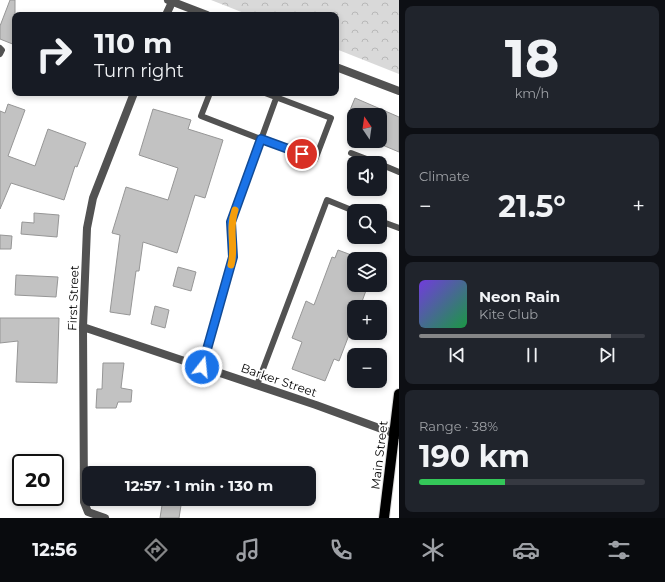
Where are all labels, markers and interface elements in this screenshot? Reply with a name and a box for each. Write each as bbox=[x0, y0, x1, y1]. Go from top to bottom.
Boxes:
text: 110 m bbox=[94, 26, 172, 60]
text: 18 bbox=[505, 27, 559, 90]
icon: right bbox=[28, 28, 80, 80]
text: Turn right bbox=[94, 60, 184, 82]
text: km/h bbox=[515, 85, 549, 101]
north arrow bbox=[347, 108, 387, 148]
map controls bbox=[347, 108, 387, 388]
pin bbox=[285, 137, 319, 171]
icon: arrive bbox=[291, 143, 313, 165]
button: sound bbox=[347, 156, 387, 196]
text: Climate bbox=[419, 168, 470, 184]
text: 21.5° bbox=[498, 188, 566, 225]
text: − bbox=[419, 193, 432, 220]
text: + bbox=[632, 193, 645, 220]
button: search bbox=[347, 204, 387, 244]
button: layers bbox=[347, 252, 387, 292]
street label: First Street bbox=[64, 265, 82, 331]
text: Neon Rain bbox=[479, 287, 560, 306]
button: + bbox=[347, 300, 387, 340]
text: Kite Club bbox=[479, 306, 538, 322]
icon: previous bbox=[446, 344, 468, 366]
icon: pause bbox=[521, 344, 543, 366]
icon: next bbox=[596, 344, 618, 366]
position arrow bbox=[181, 346, 223, 388]
button: − bbox=[347, 348, 387, 388]
street label: Barker Street bbox=[239, 360, 319, 400]
text: Range · 38% bbox=[419, 418, 498, 434]
street label: Main Street bbox=[367, 420, 391, 490]
text: 190 km bbox=[419, 438, 530, 475]
speed limit sign: 20 bbox=[12, 454, 64, 506]
text: 12:57 · 1 min · 130 m bbox=[125, 476, 273, 495]
icon: directions bbox=[142, 536, 170, 564]
icon: music bbox=[234, 536, 262, 564]
icon: phone bbox=[327, 536, 355, 564]
icon: climate bbox=[419, 536, 447, 564]
icon: car bbox=[512, 536, 540, 564]
icon: filters bbox=[605, 536, 633, 564]
text: 12:56 bbox=[32, 539, 77, 561]

